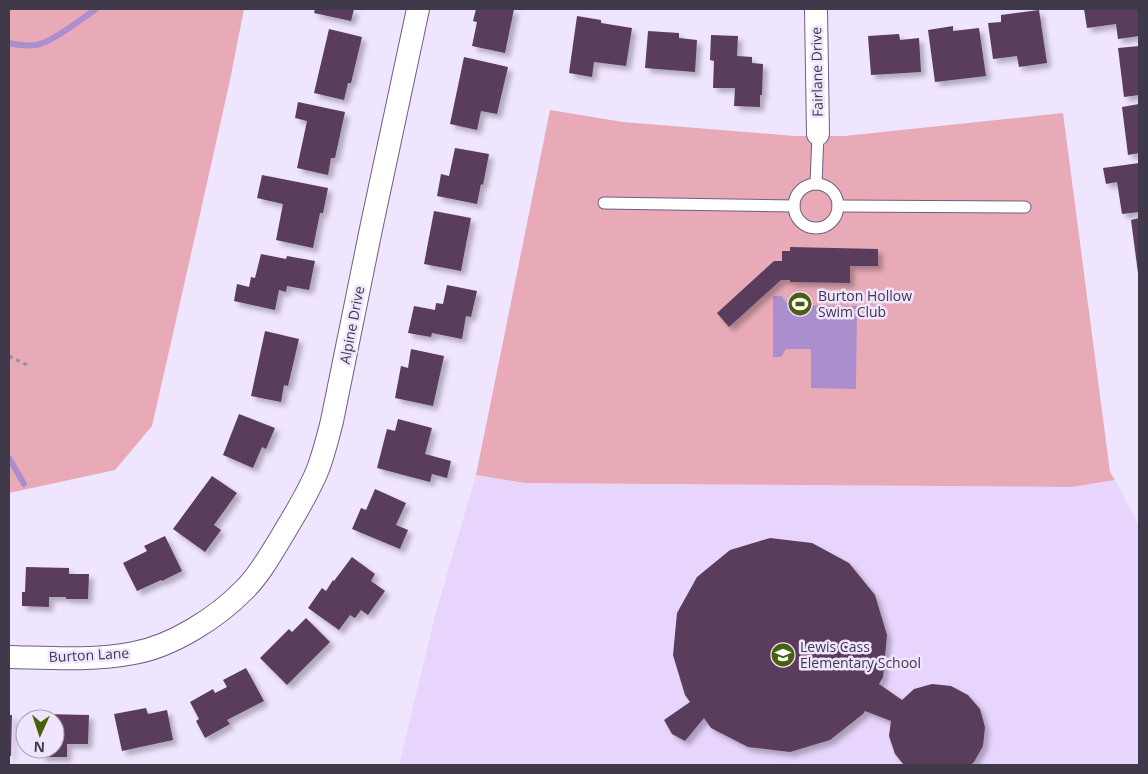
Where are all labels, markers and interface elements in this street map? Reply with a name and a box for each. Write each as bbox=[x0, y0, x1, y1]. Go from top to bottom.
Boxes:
street label: Fairlane Drive bbox=[806, 27, 827, 117]
street label: Alpine Drive bbox=[335, 284, 368, 365]
place label: Burton Hollow Swim Club bbox=[818, 286, 912, 321]
sports icon: Burton Hollow Swim Club bbox=[787, 291, 813, 317]
place label: Lewis Cass Elementary School bbox=[800, 637, 921, 672]
school or university icon: Lewis Cass Elementary School bbox=[770, 642, 796, 668]
street label: Burton Lane bbox=[48, 643, 130, 666]
north arrow bbox=[15, 709, 65, 759]
text: N bbox=[33, 738, 45, 757]

